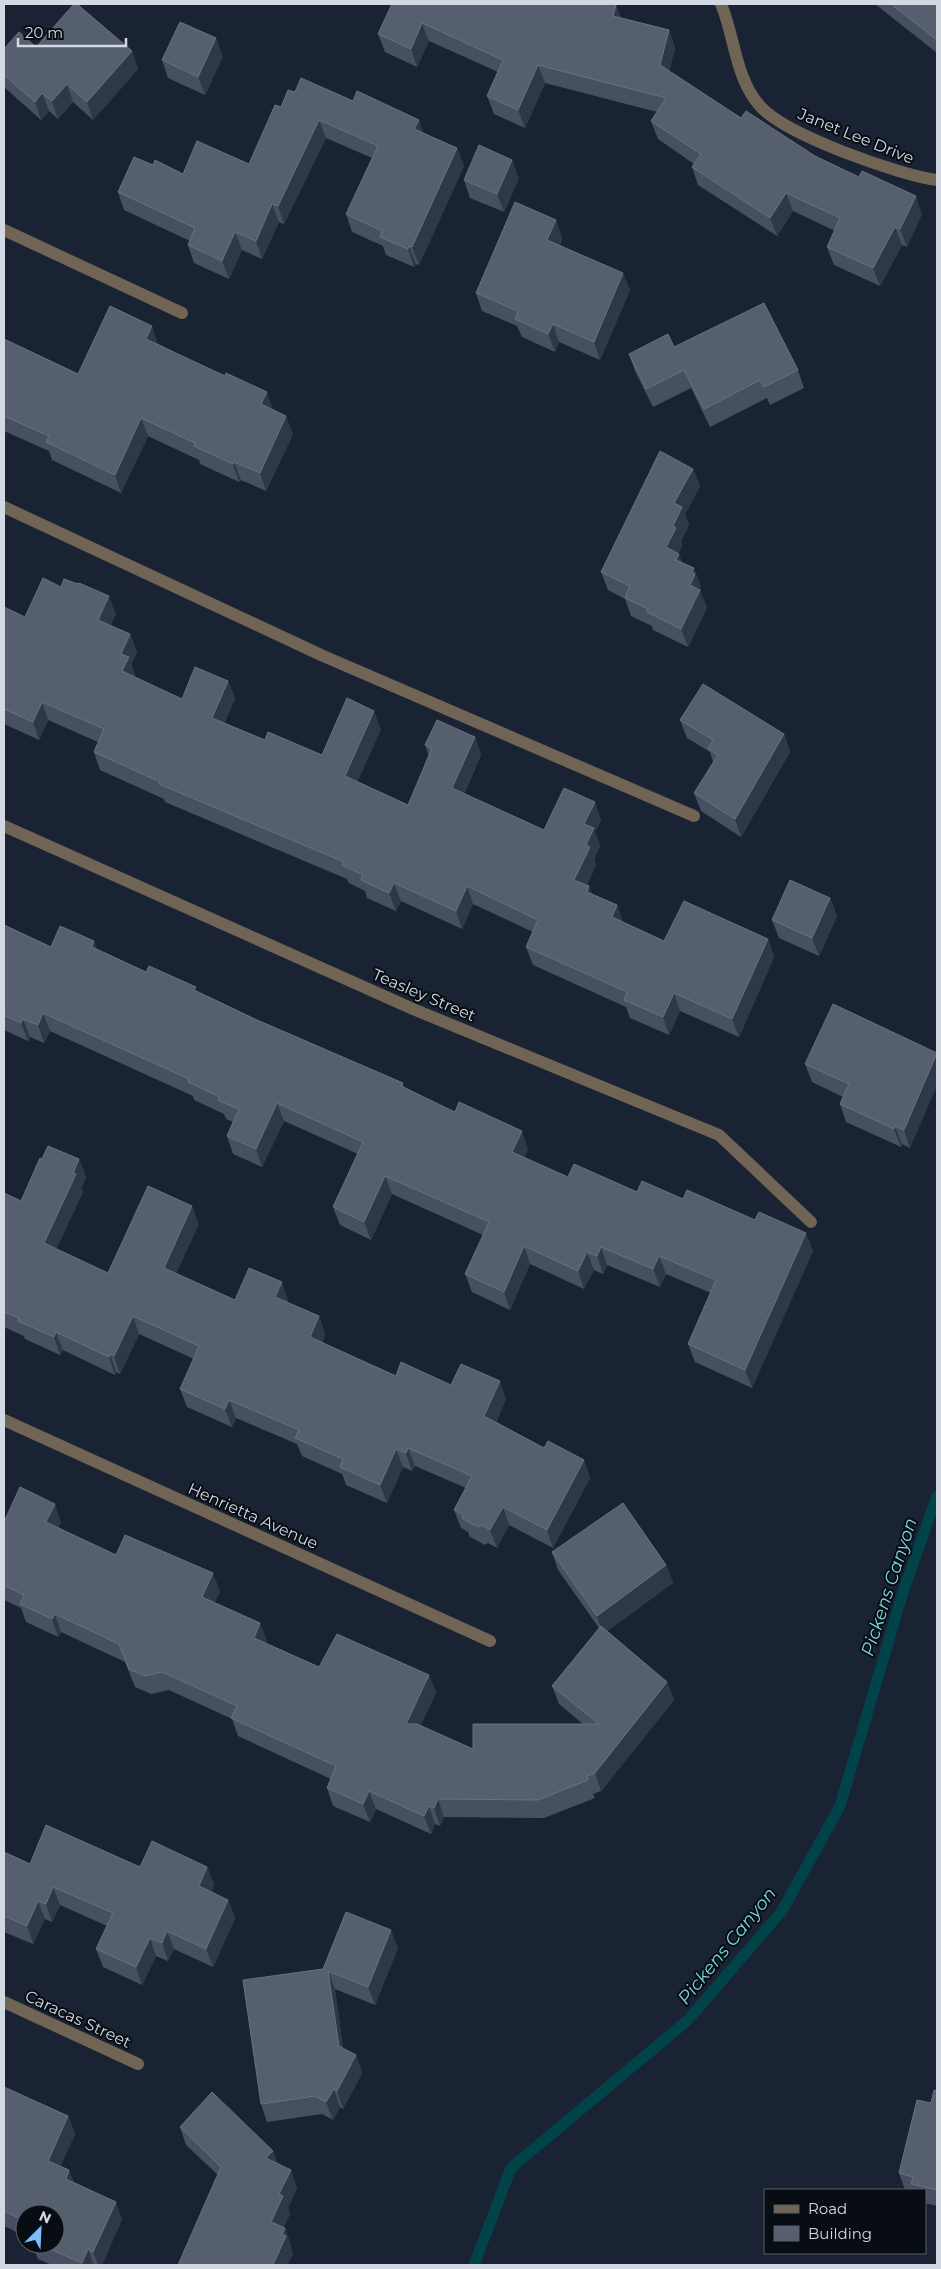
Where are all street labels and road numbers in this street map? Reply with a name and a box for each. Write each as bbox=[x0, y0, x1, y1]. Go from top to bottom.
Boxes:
street label: Janet Lee Drive bbox=[794, 104, 917, 168]
street label: Teasley Street bbox=[370, 965, 479, 1025]
street label: Henrietta Avenue bbox=[185, 1479, 321, 1553]
street label: Caracas Street bbox=[22, 1986, 134, 2052]

